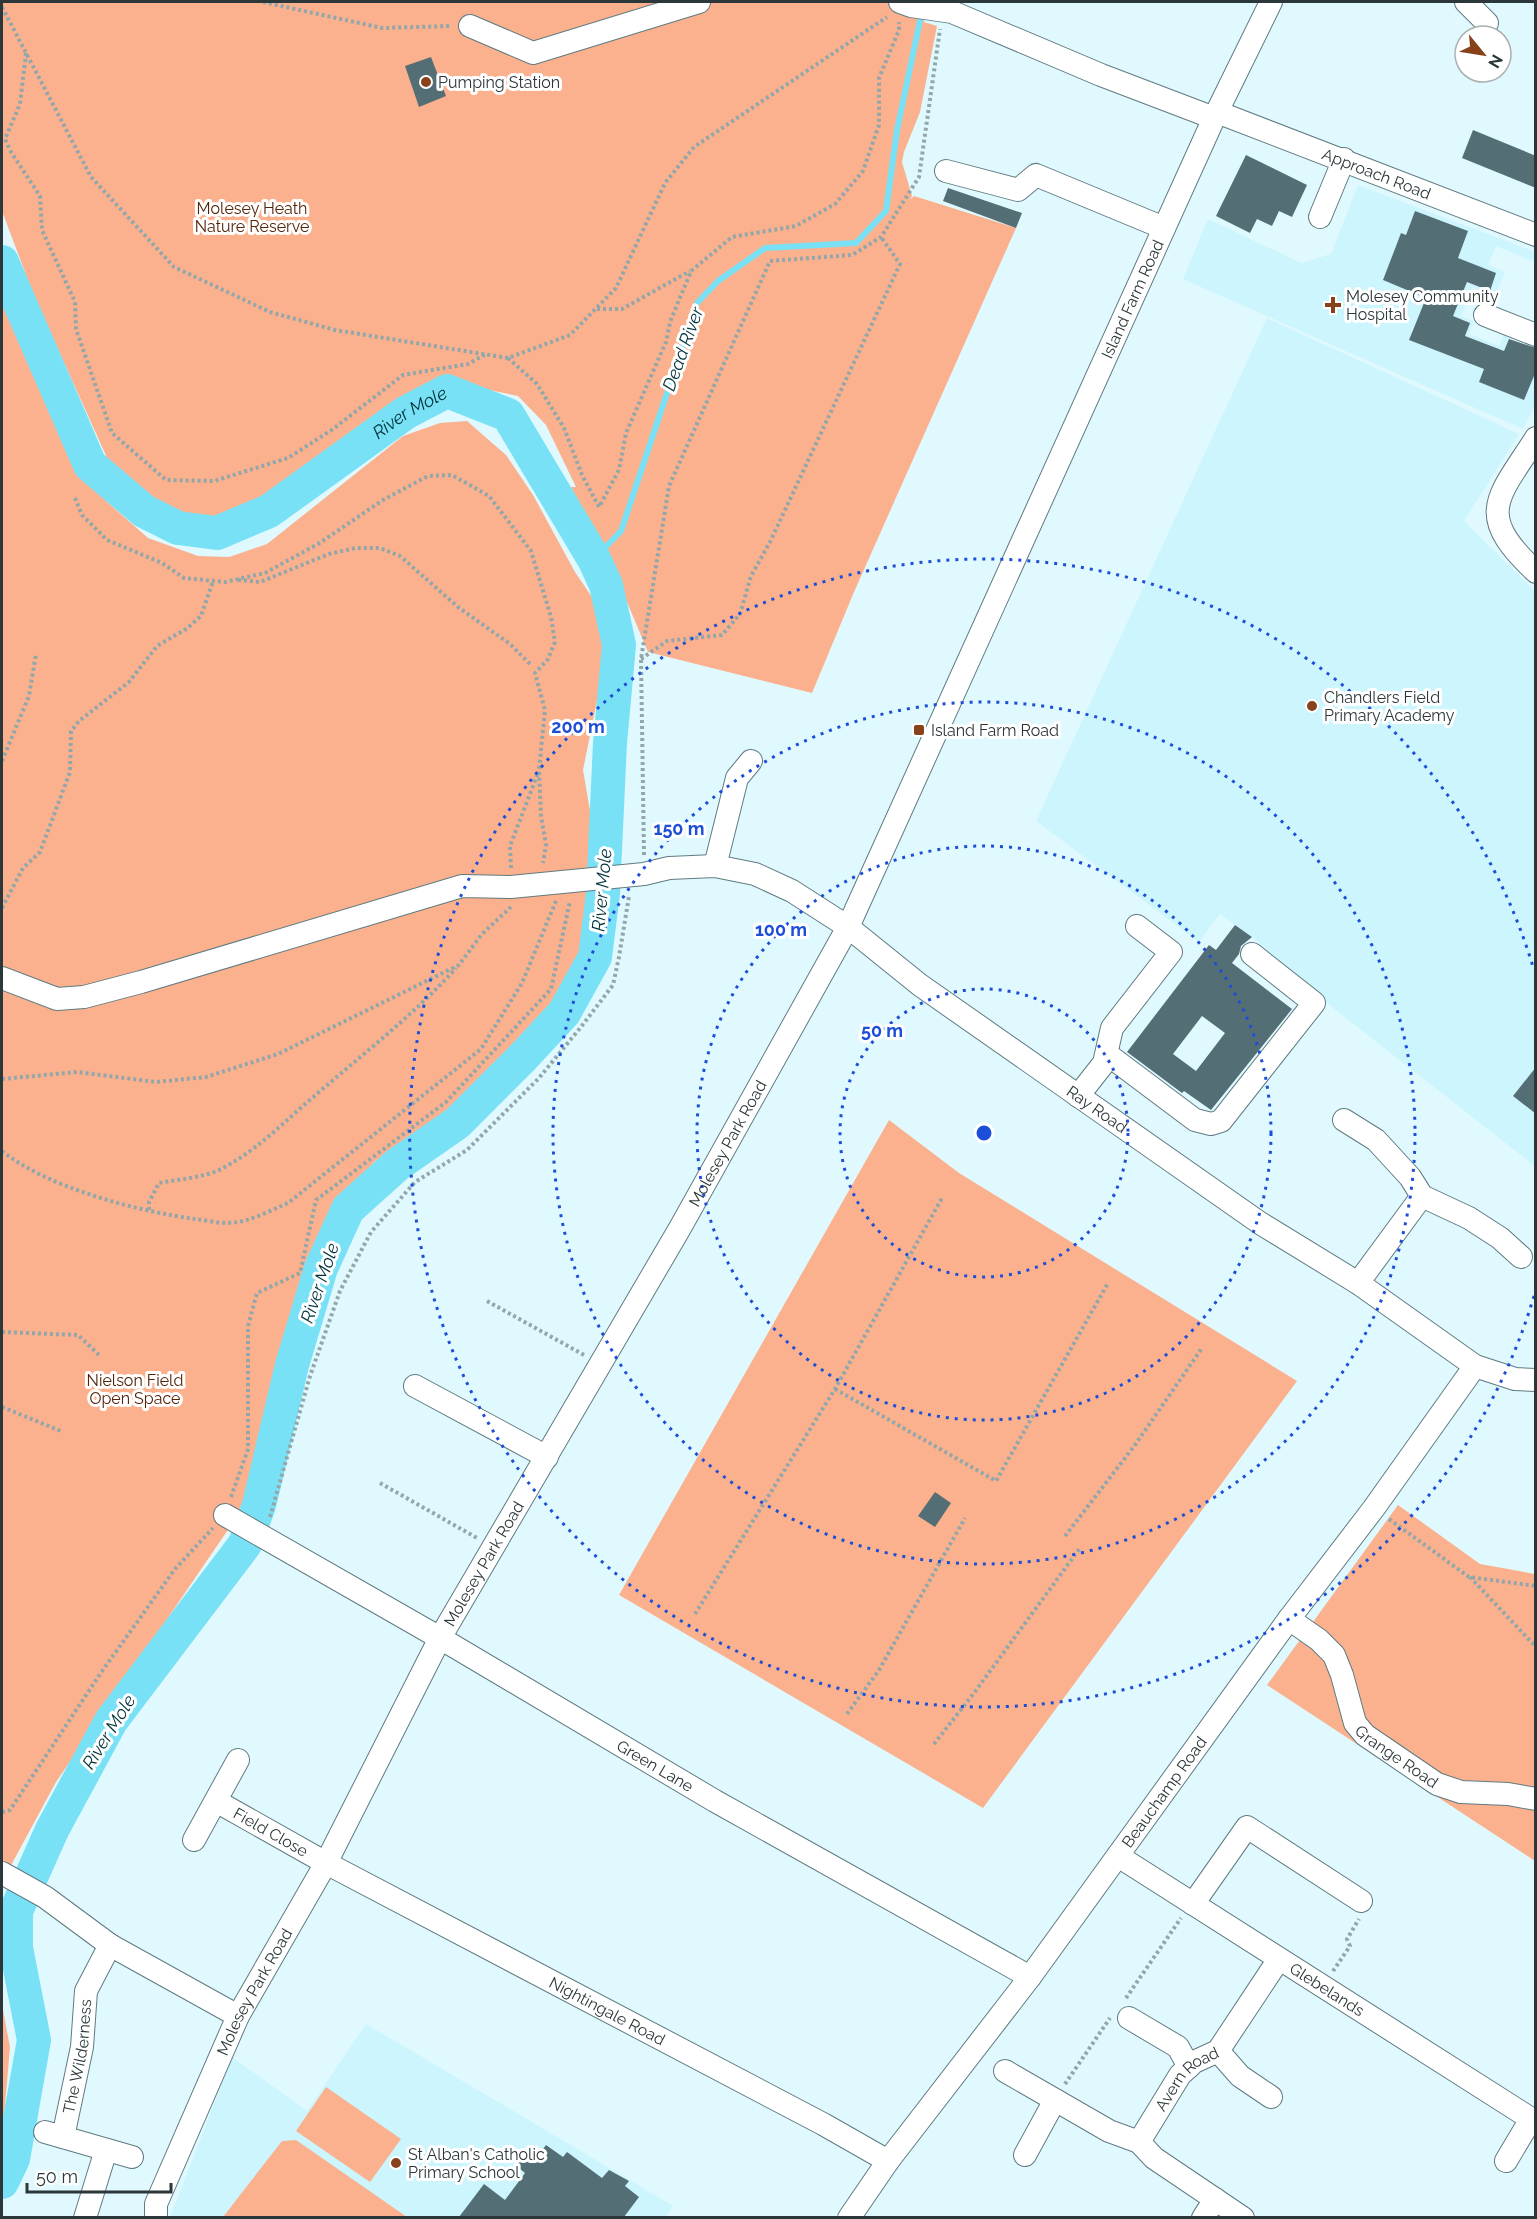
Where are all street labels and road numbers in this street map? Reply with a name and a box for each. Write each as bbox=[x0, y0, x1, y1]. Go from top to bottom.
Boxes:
street label: Approach Road bbox=[1319, 144, 1433, 204]
street label: Island Farm Road bbox=[1098, 237, 1168, 361]
street label: Molesey Park Road bbox=[685, 1077, 771, 1210]
street label: Ray Road bbox=[1063, 1082, 1131, 1137]
street label: Molesey Park Road bbox=[440, 1498, 528, 1630]
street label: Grange Road bbox=[1351, 1721, 1442, 1792]
street label: Beauchamp Road bbox=[1118, 1733, 1211, 1851]
street label: Green Lane bbox=[613, 1736, 697, 1796]
street label: Field Close bbox=[230, 1804, 311, 1861]
street label: Molesey Park Road bbox=[213, 1925, 296, 2058]
street label: Glebelands bbox=[1286, 1959, 1368, 2020]
street label: Nightingale Road bbox=[546, 1973, 668, 2049]
street label: The Wilderness bbox=[59, 1998, 95, 2115]
street label: Avern Road bbox=[1151, 2043, 1222, 2115]

